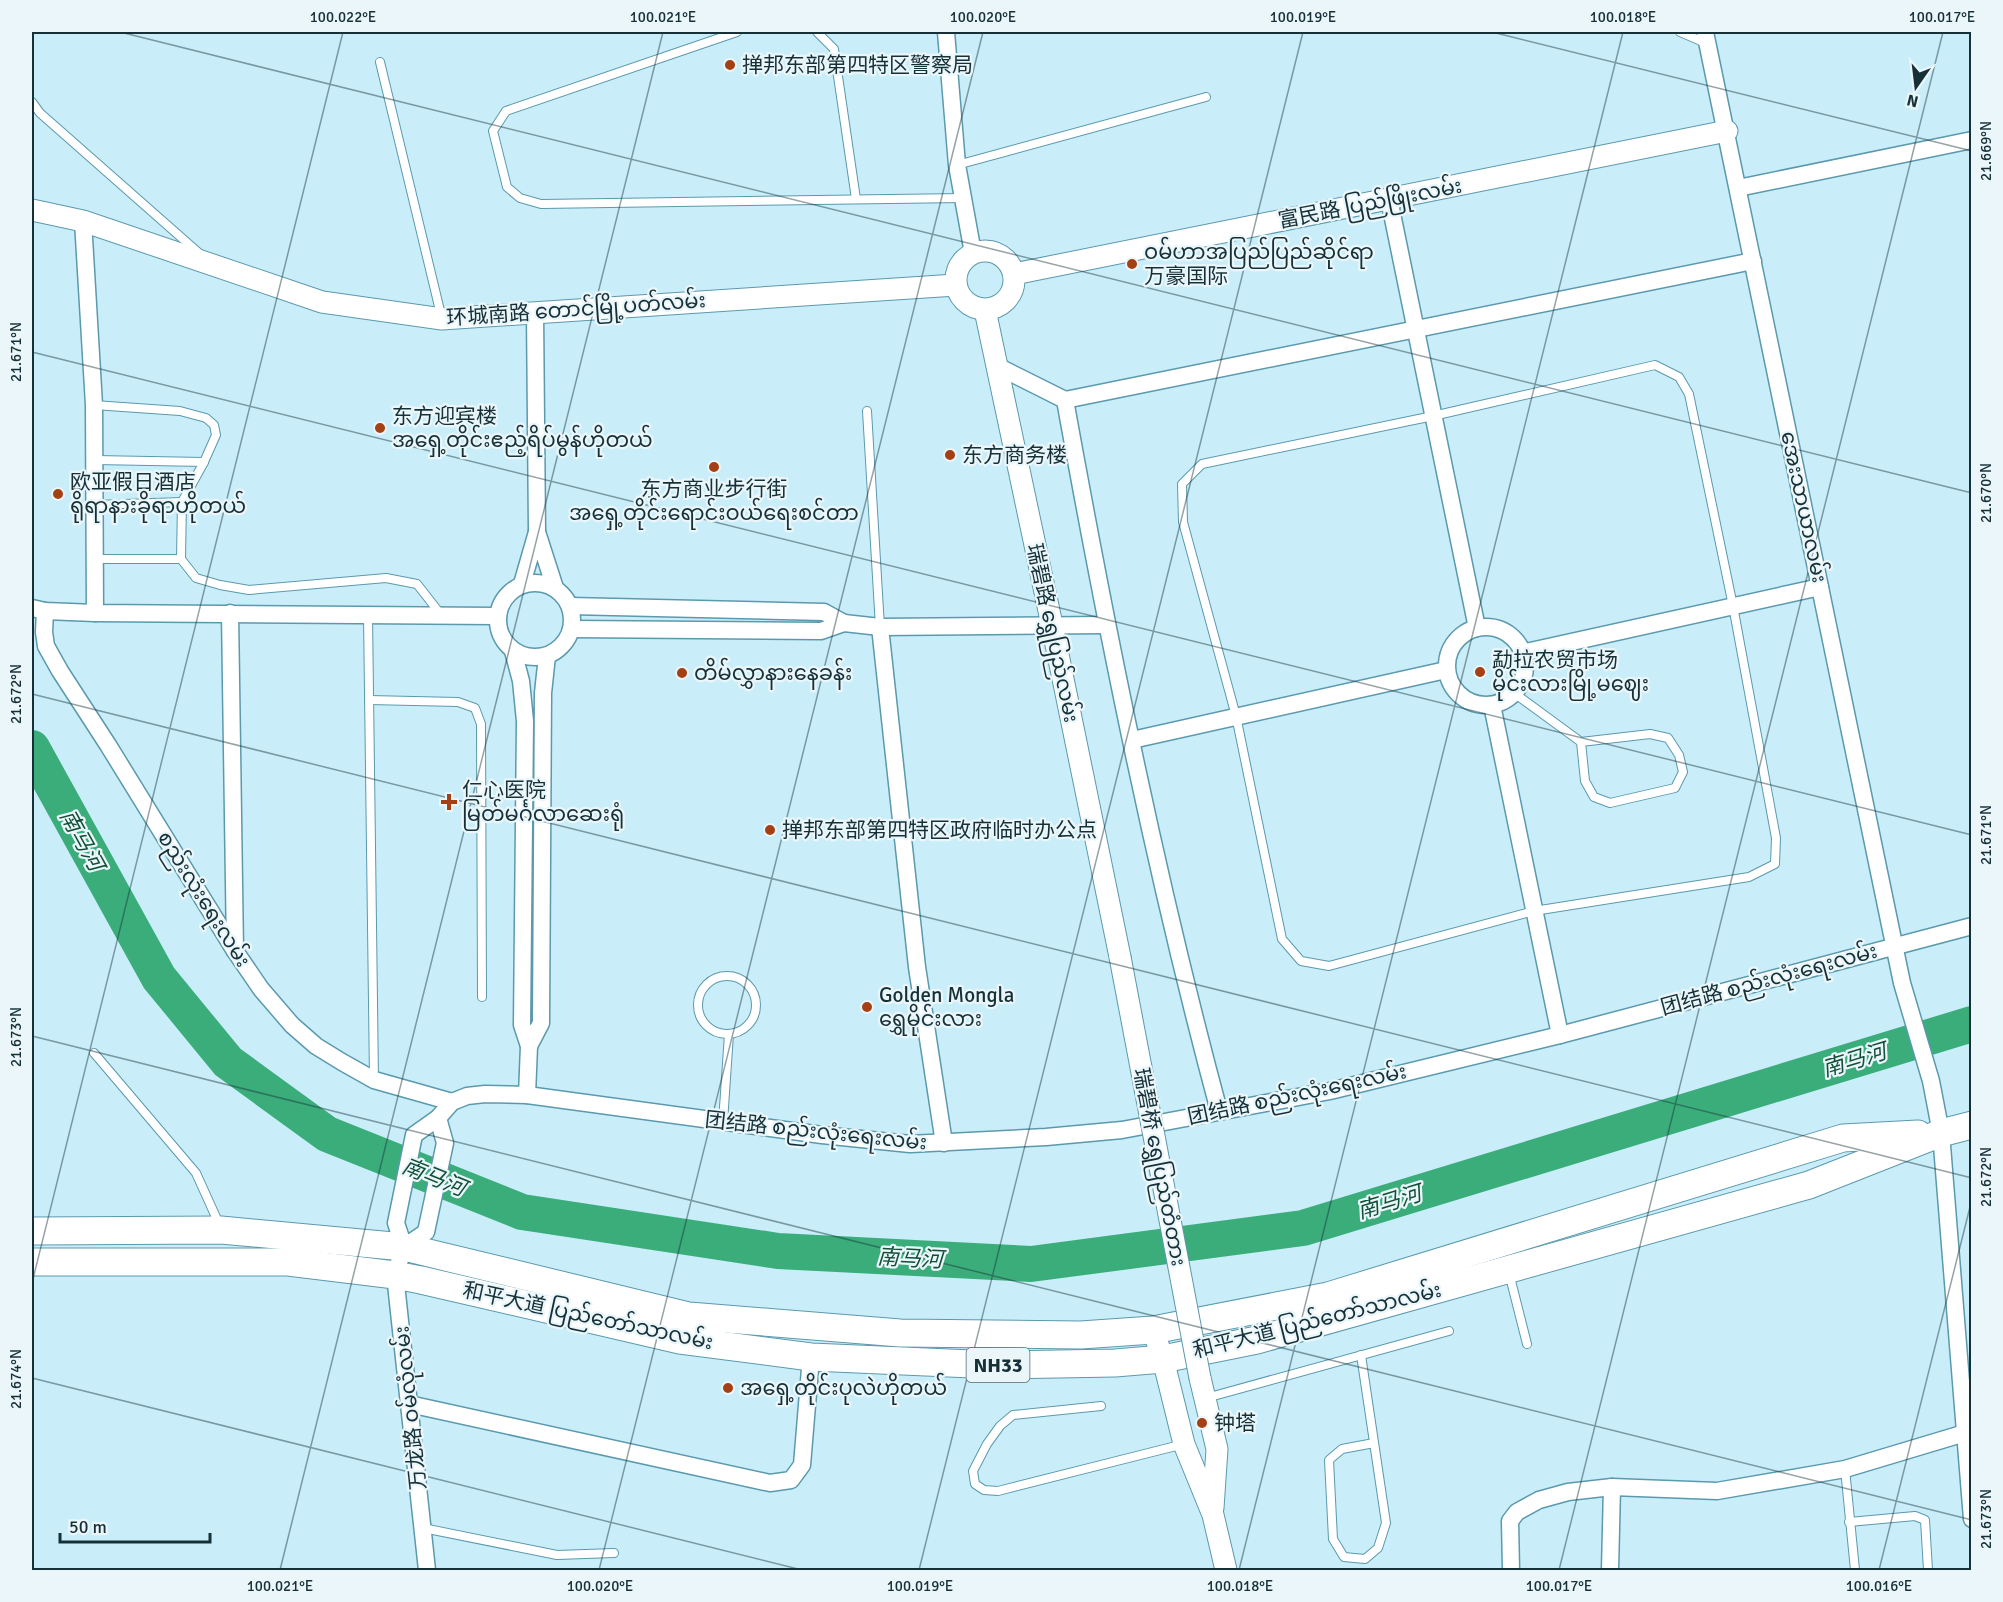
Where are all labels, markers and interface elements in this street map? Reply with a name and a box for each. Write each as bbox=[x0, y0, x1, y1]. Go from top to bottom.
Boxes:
text: 100.022°E bbox=[310, 8, 376, 26]
text: 100.021°E bbox=[630, 8, 696, 26]
text: 100.020°E bbox=[950, 8, 1016, 26]
text: 100.019°E bbox=[1270, 8, 1336, 26]
text: 100.018°E bbox=[1590, 8, 1656, 26]
text: 100.017°E bbox=[1909, 8, 1975, 26]
place label: 掸邦东部第四特区警察局 bbox=[742, 52, 973, 78]
north arrow bbox=[1886, 57, 1946, 117]
marker: 掸邦东部第四特区警察局 bbox=[723, 58, 737, 72]
text: N bbox=[1905, 90, 1920, 112]
text: 21.669°N bbox=[1977, 121, 1995, 181]
street label: 富民路 ပြည်ဖြိုးလမ်း bbox=[1275, 169, 1465, 238]
place label: ဝမ်ဟာအပြည်ပြည်ဆိုင်ရာ 万豪国际 bbox=[1144, 236, 1374, 289]
marker: ဝမ်ဟာအပြည်ပြည်ဆိုင်ရာ 万豪国际 bbox=[1125, 257, 1139, 271]
street label: 环城南路 တောင်မြို့ပတ်လမ်း bbox=[445, 284, 707, 335]
text: 21.671°N bbox=[7, 322, 25, 382]
place label: 东方迎宾楼 အရှေ့တိုင်းဧည့်ရိပ်မွန်ဟိုတယ် bbox=[392, 403, 653, 457]
marker: 东方迎宾楼 အရှေ့တိုင်းဧည့်ရိပ်မွန်ဟိုတယ် bbox=[373, 421, 387, 435]
street label: အေးသာယာလမ်း bbox=[1775, 428, 1836, 585]
place label: 东方商务楼 bbox=[962, 442, 1067, 468]
marker: 东方商务楼 bbox=[943, 448, 957, 462]
marker: 东方商业步行街 အရှေ့တိုင်းရောင်းဝယ်ရေးစင်တာ bbox=[707, 460, 721, 474]
text: 21.670°N bbox=[1977, 463, 1995, 523]
place label: 欧亚假日酒店 ရိုရာနားခိုရာဟိုတယ် bbox=[70, 469, 246, 523]
place label: 东方商业步行街 အရှေ့တိုင်းရောင်းဝယ်ရေးစင်တာ bbox=[569, 476, 859, 530]
marker: 欧亚假日酒店 ရိုရာနားခိုရာဟိုတယ် bbox=[51, 487, 65, 501]
street label: 瑞碧路 ရွှေပြည်လမ်း bbox=[1017, 540, 1088, 726]
place label: 勐拉农贸市场 မိုင်းလားမြို့မဈေး bbox=[1492, 647, 1649, 701]
place label: တိမ်လွှာနားနေခန်း bbox=[694, 657, 852, 690]
text: 21.672°N bbox=[7, 664, 25, 724]
marker: 勐拉农贸市场 မိုင်းလားမြို့မဈေး bbox=[1473, 665, 1487, 679]
marker: တိမ်လွှာနားနေခန်း bbox=[675, 666, 689, 680]
place label: 仁心医院 မြတ်မင်္ဂလာဆေးရုံ bbox=[462, 777, 624, 831]
marker: 仁心医院 မြတ်မင်္ဂလာဆေးရုံ bbox=[440, 793, 458, 811]
water label: 南马河 bbox=[54, 805, 112, 879]
text: 21.671°N bbox=[1977, 805, 1995, 865]
place label: 掸邦东部第四特区政府临时办公点 bbox=[782, 817, 1097, 843]
marker: 掸邦东部第四特区政府临时办公点 bbox=[763, 823, 777, 837]
street label: စည်းလုံးရေးလမ်း bbox=[148, 825, 259, 974]
street label: 团结路 စည်းလုံးရေးလမ်း bbox=[1657, 935, 1881, 1024]
place label: Golden Mongla ရွှေမိုင်းလား bbox=[879, 982, 1014, 1036]
marker: Golden Mongla ရွှေမိုင်းလား bbox=[860, 1000, 874, 1014]
text: 21.673°N bbox=[7, 1007, 25, 1067]
water label: 南马河 bbox=[1818, 1036, 1893, 1083]
street label: 团结路 စည်းလုံးရေးလမ်း bbox=[1185, 1055, 1410, 1134]
street label: 瑞碧桥 ရွှေပြည်တံတား bbox=[1124, 1065, 1195, 1269]
street label: 团结路 စည်းလုံးရေးလမ်း bbox=[703, 1103, 929, 1160]
text: 21.672°N bbox=[1977, 1147, 1995, 1207]
water label: 南马河 bbox=[398, 1152, 473, 1203]
water label: 南马河 bbox=[1353, 1178, 1428, 1225]
water label: 南马河 bbox=[876, 1243, 948, 1273]
street label: 和平大道 ပြည်တော်သာလမ်း bbox=[460, 1274, 716, 1359]
street label: 和平大道 ပြည်တော်သာလမ်း bbox=[1189, 1274, 1445, 1367]
street label: 万龙路 ဝမ်လုံလမ်း bbox=[385, 1324, 436, 1492]
road number: NH33 bbox=[966, 1348, 1030, 1382]
text: 21.674°N bbox=[7, 1349, 25, 1409]
place label: အရှေ့တိုင်းပုလဲဟိုတယ် bbox=[740, 1372, 947, 1405]
marker: အရှေ့တိုင်းပုလဲဟိုတယ် bbox=[721, 1381, 735, 1395]
place label: 钟塔 bbox=[1214, 1410, 1256, 1436]
marker: 钟塔 bbox=[1195, 1416, 1209, 1430]
text: 21.673°N bbox=[1977, 1489, 1995, 1549]
scale bar bbox=[60, 1506, 210, 1544]
text: 50 m bbox=[69, 1516, 107, 1538]
text: 100.021°E bbox=[247, 1577, 313, 1595]
text: 100.020°E bbox=[567, 1577, 633, 1595]
text: 100.019°E bbox=[887, 1577, 953, 1595]
text: 100.018°E bbox=[1207, 1577, 1273, 1595]
text: 100.017°E bbox=[1526, 1577, 1592, 1595]
text: 100.016°E bbox=[1846, 1577, 1912, 1595]

